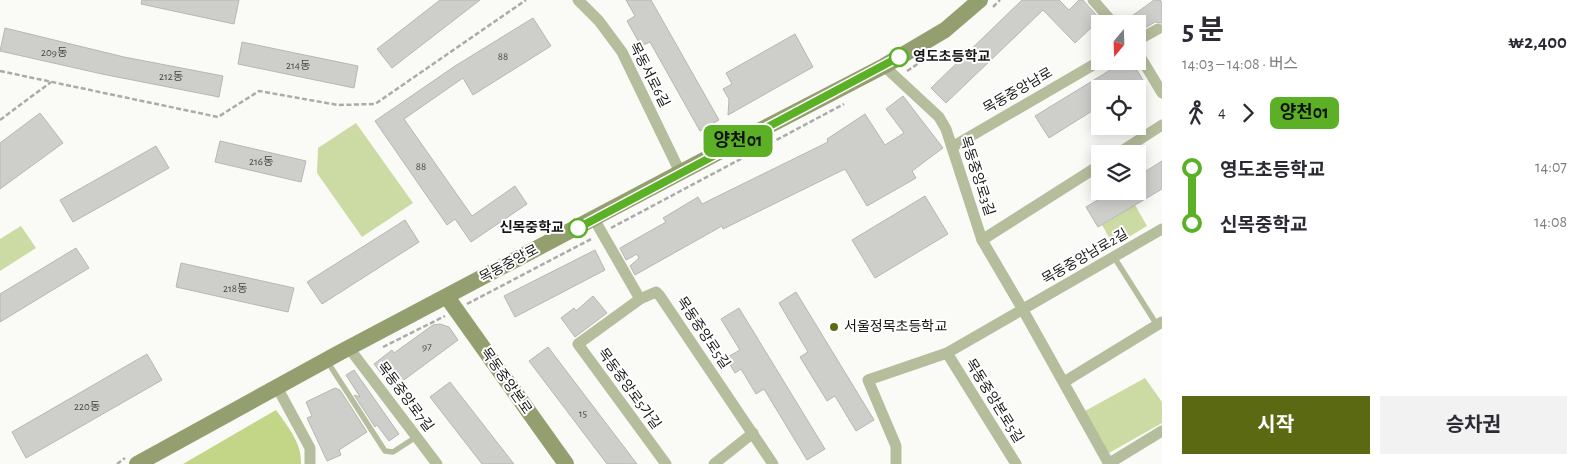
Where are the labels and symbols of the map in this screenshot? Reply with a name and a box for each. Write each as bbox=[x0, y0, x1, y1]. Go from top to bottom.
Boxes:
north arrow bbox=[1091, 15, 1146, 70]
street label: 목동서로6길 bbox=[627, 40, 672, 110]
house number: 209동 bbox=[41, 47, 67, 58]
marker: 영도초등학교 bbox=[889, 47, 909, 67]
place label: 영도초등학교 bbox=[913, 48, 990, 64]
house number: 88 bbox=[498, 51, 508, 62]
house number: 214동 bbox=[286, 60, 310, 71]
street label: 목동중앙남로 bbox=[981, 65, 1055, 116]
house number: 212동 bbox=[159, 71, 183, 82]
line badge: 양천01 bbox=[703, 125, 773, 157]
street label: 목동중앙로3길 bbox=[958, 134, 997, 218]
house number: 216동 bbox=[249, 156, 273, 167]
house number: 88 bbox=[416, 161, 426, 172]
marker: 신목중학교 bbox=[568, 218, 588, 238]
place label: 신목중학교 bbox=[500, 219, 564, 235]
street label: 목동중앙남로2길 bbox=[1039, 226, 1130, 287]
street label: 목동중앙로 bbox=[477, 242, 541, 285]
house number: 218동 bbox=[223, 283, 247, 294]
street label: 목동중앙로5길 bbox=[674, 294, 733, 371]
place label: 서울정목초등학교 bbox=[844, 318, 947, 334]
marker: 서울정목초등학교 bbox=[828, 321, 840, 333]
house number: 97 bbox=[422, 341, 432, 352]
street label: 목동중앙본로 bbox=[478, 345, 535, 417]
street label: 목동중앙로5가길 bbox=[595, 345, 664, 432]
street label: 목동중앙본로5길 bbox=[963, 356, 1026, 445]
street label: 목동중앙로7길 bbox=[374, 359, 436, 434]
house number: 220동 bbox=[74, 401, 100, 412]
house number: 15 bbox=[579, 408, 588, 419]

